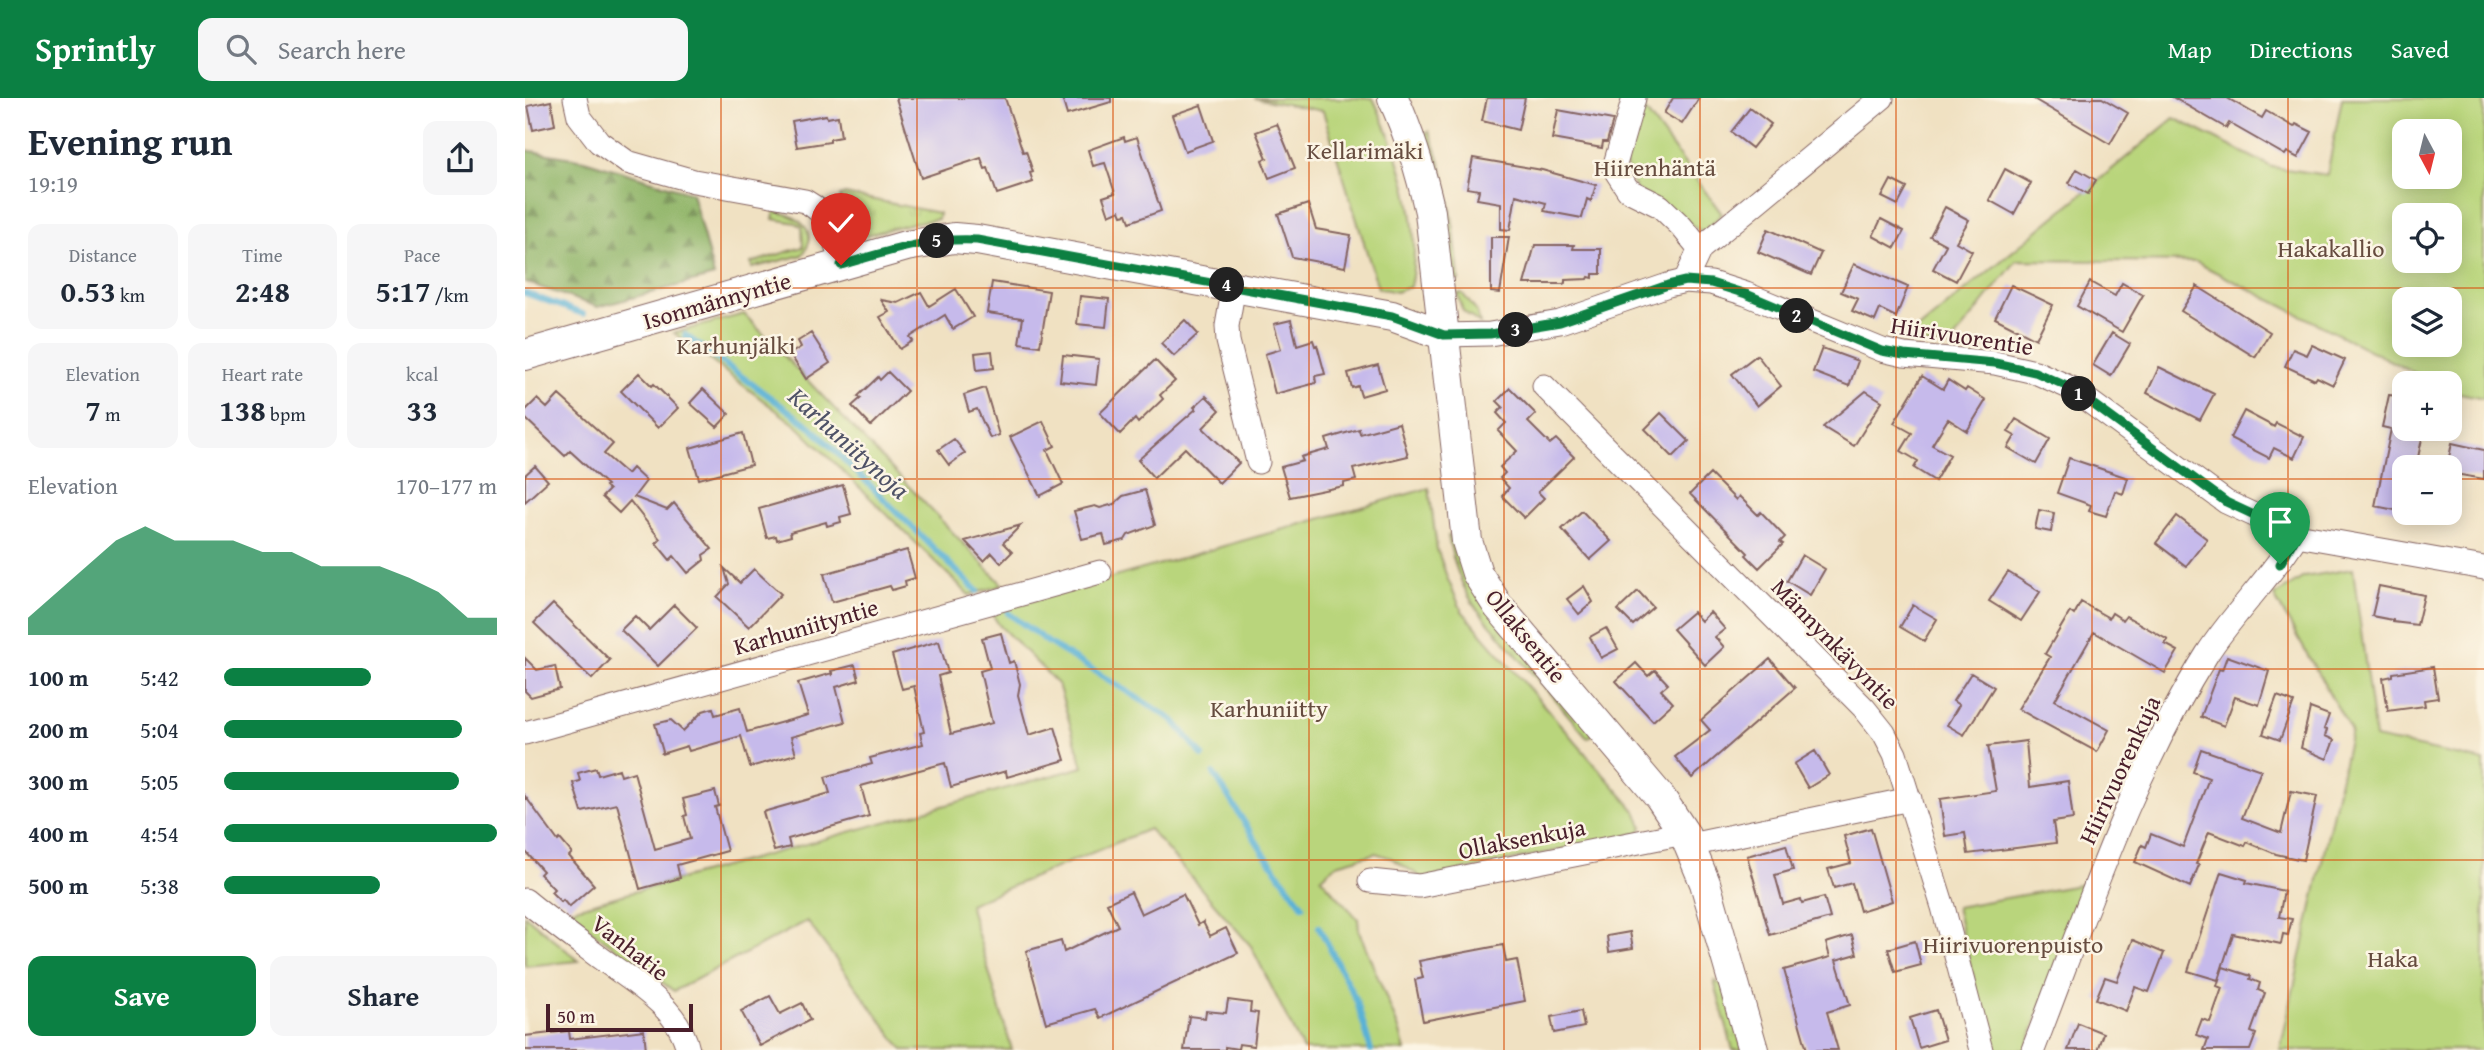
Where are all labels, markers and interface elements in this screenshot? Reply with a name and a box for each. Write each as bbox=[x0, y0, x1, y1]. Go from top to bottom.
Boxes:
search box bbox=[198, 18, 688, 81]
text: Sprintly bbox=[35, 25, 156, 73]
icon: search bbox=[222, 30, 260, 68]
text: Search here bbox=[278, 30, 406, 69]
text: Map bbox=[2168, 32, 2212, 67]
text: Directions bbox=[2250, 32, 2353, 67]
text: Saved bbox=[2391, 32, 2449, 67]
text: Evening run bbox=[28, 113, 232, 169]
north arrow bbox=[2392, 119, 2462, 189]
map controls bbox=[2392, 119, 2462, 525]
button: share bbox=[423, 121, 497, 195]
park label: Kellarimäki bbox=[1307, 133, 1424, 168]
park label: Hiirenhäntä bbox=[1594, 150, 1717, 185]
text: 19:19 bbox=[28, 167, 78, 200]
pin bbox=[811, 193, 871, 265]
button: locate bbox=[2392, 203, 2462, 273]
icon: check bbox=[822, 204, 860, 242]
pin: 5 bbox=[919, 223, 955, 258]
text: 5 bbox=[932, 226, 941, 254]
park label: Hakakallio bbox=[2278, 231, 2384, 266]
text: Distance bbox=[69, 241, 137, 269]
text: Time bbox=[242, 241, 283, 269]
text: Pace bbox=[404, 241, 440, 269]
street label: Isonmännyntie bbox=[639, 263, 795, 338]
pin: 4 bbox=[1209, 268, 1245, 302]
text: 0.53 bbox=[61, 269, 116, 313]
text: 2:48 bbox=[235, 269, 290, 313]
text: 5:17 bbox=[375, 269, 431, 313]
text: 4 bbox=[1222, 270, 1231, 298]
text: km bbox=[116, 281, 145, 309]
text: /km bbox=[431, 281, 469, 309]
button: layers bbox=[2392, 287, 2462, 357]
pin: 2 bbox=[1779, 298, 1815, 333]
text: 2 bbox=[1792, 301, 1801, 329]
street label: Hiirivuorentie bbox=[1888, 307, 2036, 364]
pin: 3 bbox=[1499, 313, 1534, 348]
text: 3 bbox=[1511, 315, 1520, 343]
park label: Karhunjälki bbox=[677, 328, 796, 363]
text: Elevation bbox=[66, 360, 140, 388]
text: Heart rate bbox=[222, 360, 303, 388]
text: kcal bbox=[406, 360, 438, 388]
button: + bbox=[2392, 371, 2462, 441]
pin: 1 bbox=[2061, 376, 2097, 412]
water label: Karhuniitynoja bbox=[779, 377, 919, 508]
text: 1 bbox=[2074, 379, 2083, 407]
text: 7 bbox=[85, 388, 101, 432]
text: 138 bbox=[219, 388, 266, 432]
text: 33 bbox=[407, 388, 438, 432]
text: m bbox=[101, 400, 120, 428]
text: bpm bbox=[266, 400, 306, 428]
button: − bbox=[2392, 455, 2462, 525]
text: Elevation bbox=[28, 469, 118, 502]
text: 170–177 m bbox=[396, 469, 497, 502]
pin bbox=[2250, 492, 2310, 564]
icon: arrive bbox=[2261, 503, 2299, 541]
street label: Männynkävyntie bbox=[1763, 570, 1907, 717]
street label: Ollaksentie bbox=[1477, 581, 1575, 690]
street label: Karhuniityntie bbox=[729, 589, 882, 664]
text: 100 m bbox=[28, 661, 89, 694]
text: 5:42 bbox=[140, 661, 179, 694]
street label: Hiirivuorenkuja bbox=[2070, 689, 2170, 850]
park label: Karhuniitty bbox=[1210, 691, 1328, 726]
text: 200 m bbox=[28, 713, 89, 746]
text: 5:04 bbox=[140, 713, 179, 746]
text: 300 m bbox=[28, 765, 89, 798]
text: 5:05 bbox=[140, 765, 179, 798]
street label: Ollaksenkuja bbox=[1455, 809, 1589, 868]
text: 400 m bbox=[28, 817, 89, 850]
text: 4:54 bbox=[140, 817, 179, 850]
text: 500 m bbox=[28, 869, 89, 902]
text: 5:38 bbox=[140, 869, 179, 902]
street label: Vanhatie bbox=[584, 906, 677, 989]
park label: Hiirivuorenpuisto bbox=[1923, 927, 2103, 962]
park label: Haka bbox=[2368, 941, 2419, 976]
button: Save bbox=[28, 956, 256, 1036]
button: Share bbox=[270, 956, 497, 1036]
scale bar bbox=[546, 1001, 693, 1033]
text: 50 m bbox=[557, 1002, 595, 1030]

